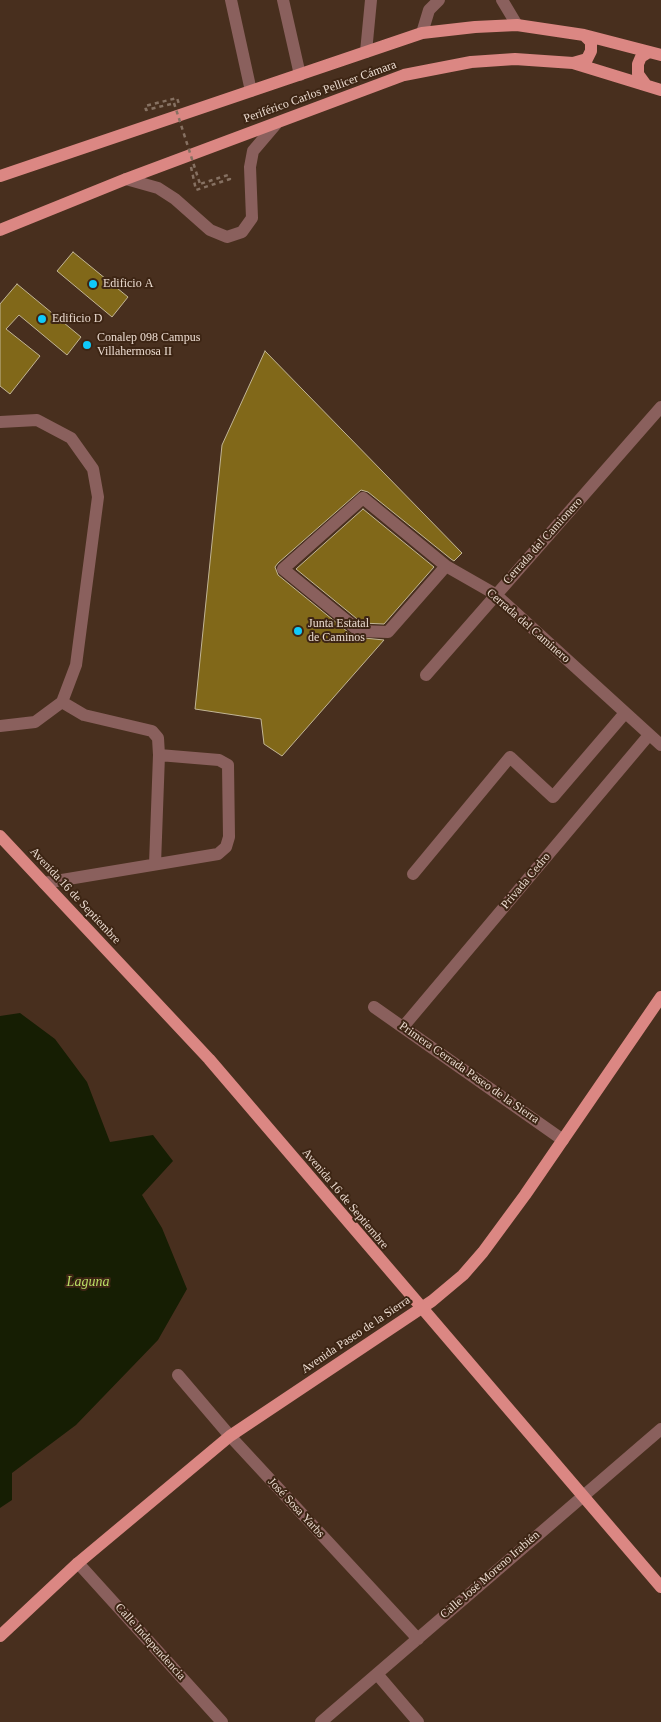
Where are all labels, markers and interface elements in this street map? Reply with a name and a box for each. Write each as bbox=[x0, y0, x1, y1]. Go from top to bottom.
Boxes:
street label: Periférico Carlos Pellicer Cámara bbox=[242, 58, 398, 126]
place label: Edificio A bbox=[103, 277, 153, 291]
marker: Edificio A bbox=[87, 278, 99, 290]
place label: Edificio D bbox=[52, 312, 102, 326]
marker: Edificio D bbox=[36, 313, 48, 325]
place label: Conalep 098 Campus Villahermosa II bbox=[97, 331, 200, 359]
marker: Conalep 098 Campus Villahermosa II bbox=[81, 339, 93, 351]
street label: Cerrada del Camionero bbox=[500, 495, 586, 587]
street label: Cerrada del Caminero bbox=[483, 586, 573, 666]
place label: Junta Estatal de Caminos bbox=[308, 617, 369, 645]
marker: Junta Estatal de Caminos bbox=[292, 625, 304, 637]
street label: Avenida 16 de Septiembre bbox=[27, 845, 123, 947]
street label: Privada Cedro bbox=[498, 850, 554, 912]
street label: Primera Cerrada Paseo de la Sierra bbox=[396, 1019, 542, 1127]
street label: Avenida 16 de Septiembre bbox=[299, 1146, 391, 1252]
water label: Laguna bbox=[67, 1274, 109, 1290]
street label: Avenida Paseo de la Sierra bbox=[299, 1293, 413, 1377]
street label: José Sosa Yarbs bbox=[265, 1475, 327, 1541]
street label: Calle José Moreno Irabién bbox=[437, 1528, 543, 1622]
street label: Calle Independencia bbox=[112, 1601, 188, 1683]

